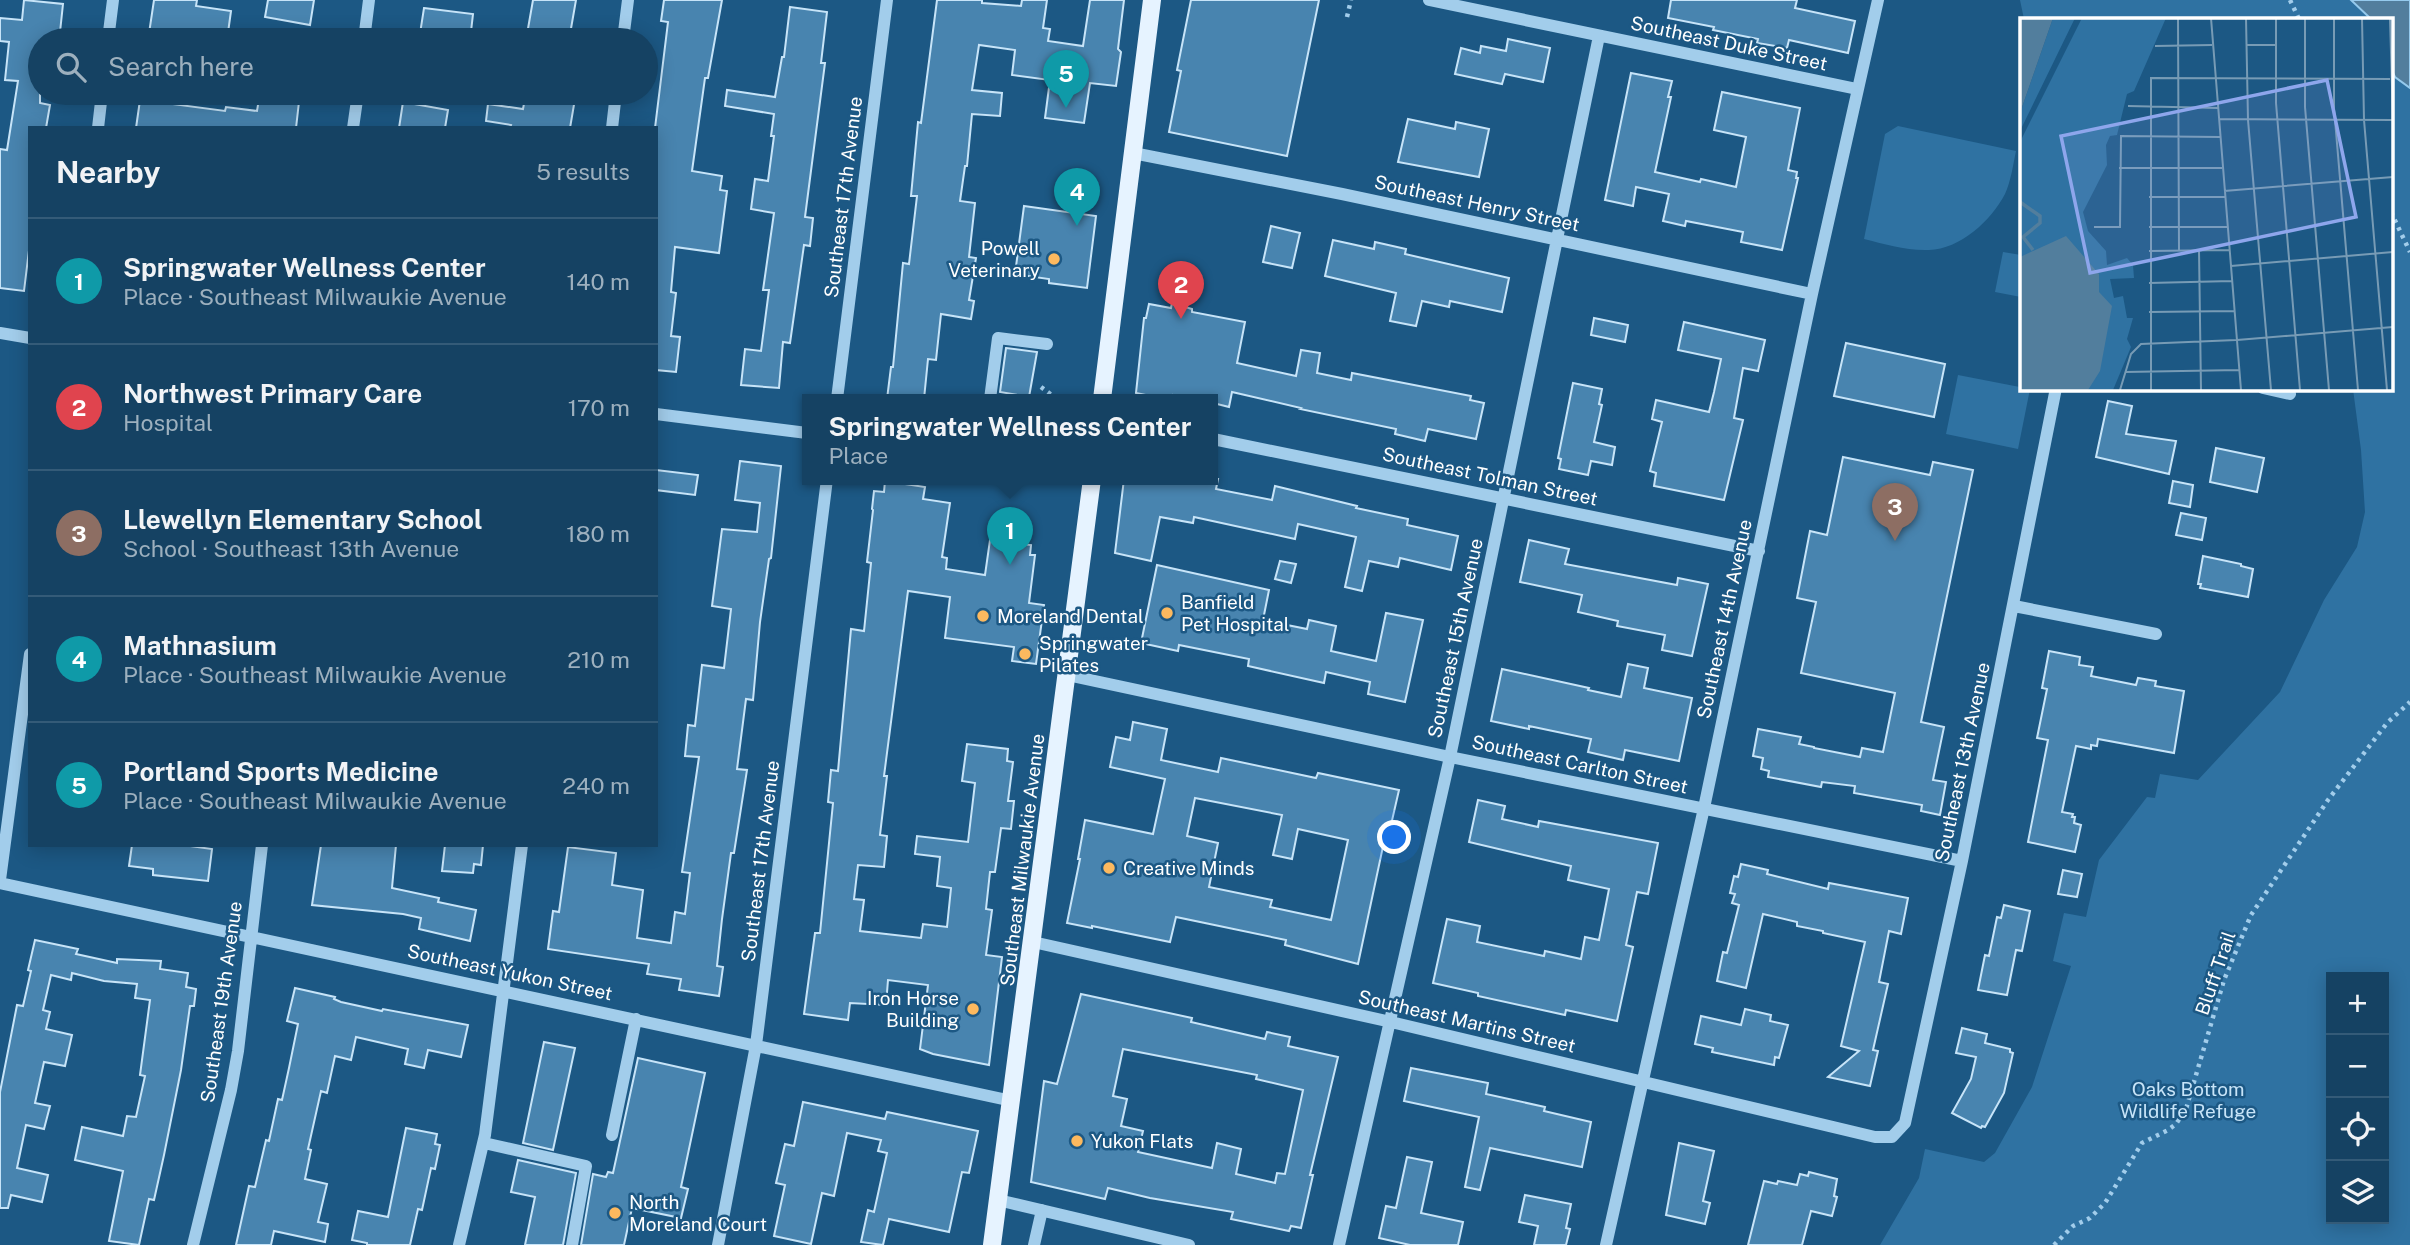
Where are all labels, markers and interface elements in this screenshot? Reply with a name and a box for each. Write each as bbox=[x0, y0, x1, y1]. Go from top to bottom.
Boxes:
street label: Southeast Duke Street bbox=[1629, 11, 1829, 75]
inset map bbox=[2020, 18, 2392, 390]
search box bbox=[28, 28, 658, 105]
icon: search bbox=[52, 48, 90, 86]
pin: 5 bbox=[1043, 50, 1089, 108]
text: Search here bbox=[108, 51, 254, 82]
street label: Southeast 17th Avenue bbox=[820, 95, 866, 299]
text: Nearby bbox=[56, 154, 160, 190]
text: 5 results bbox=[536, 158, 630, 185]
pin: 4 bbox=[1054, 168, 1100, 226]
street label: Southeast Henry Street bbox=[1372, 170, 1582, 236]
place label: Powell Veterinary bbox=[948, 237, 1040, 281]
marker: Powell Veterinary bbox=[1046, 251, 1062, 267]
text: Springwater Wellness Center bbox=[123, 252, 486, 283]
pin: 2 bbox=[1158, 261, 1204, 319]
text: 1 bbox=[74, 268, 84, 295]
text: 140 m bbox=[567, 268, 630, 295]
text: Place · Southeast Milwaukie Avenue bbox=[123, 283, 507, 310]
text: Northwest Primary Care bbox=[123, 378, 422, 409]
text: 2 bbox=[72, 394, 86, 421]
text: 170 m bbox=[568, 394, 630, 421]
popup bbox=[802, 394, 1218, 485]
text: Hospital bbox=[123, 409, 213, 436]
text: Springwater Wellness Center bbox=[829, 411, 1191, 442]
text: Place bbox=[829, 442, 888, 469]
street label: Southeast Tolman Street bbox=[1380, 442, 1600, 510]
pin: 3 bbox=[1872, 483, 1918, 541]
text: Llewellyn Elementary School bbox=[123, 504, 483, 535]
pin: 1 bbox=[987, 507, 1033, 565]
street label: Southeast 14th Avenue bbox=[1692, 517, 1756, 721]
text: 3 bbox=[71, 520, 87, 547]
text: 180 m bbox=[566, 520, 630, 547]
text: School · Southeast 13th Avenue bbox=[123, 535, 459, 562]
street label: Southeast 15th Avenue bbox=[1423, 536, 1487, 740]
place label: Banfield Pet Hospital bbox=[1181, 591, 1290, 635]
place label: Moreland Dental bbox=[997, 605, 1144, 627]
marker: Banfield Pet Hospital bbox=[1159, 605, 1175, 621]
marker: Moreland Dental bbox=[975, 608, 991, 624]
text: Mathnasium bbox=[123, 630, 277, 661]
place label: Springwater Pilates bbox=[1039, 632, 1148, 676]
text: 4 bbox=[71, 646, 87, 673]
text: 210 m bbox=[567, 646, 630, 673]
marker: Springwater Pilates bbox=[1017, 646, 1033, 662]
street label: Southeast 13th Avenue bbox=[1930, 660, 1994, 864]
text: Place · Southeast Milwaukie Avenue bbox=[123, 661, 507, 688]
street label: Southeast Carlton Street bbox=[1470, 730, 1690, 798]
street label: Southeast Milwaukie Avenue bbox=[996, 732, 1048, 988]
text: Portland Sports Medicine bbox=[123, 756, 439, 787]
street label: Southeast 17th Avenue bbox=[737, 759, 783, 963]
text: 5 bbox=[71, 772, 87, 799]
text: 240 m bbox=[562, 772, 630, 799]
text: Place · Southeast Milwaukie Avenue bbox=[123, 787, 507, 814]
your location bbox=[1377, 820, 1411, 854]
place label: Creative Minds bbox=[1123, 857, 1254, 879]
marker: Creative Minds bbox=[1101, 860, 1117, 876]
street label: Southeast 19th Avenue bbox=[196, 900, 246, 1104]
street label: Bluff Trail bbox=[2190, 928, 2240, 1018]
street label: Southeast Yukon Street bbox=[405, 940, 615, 1004]
map controls bbox=[2326, 972, 2389, 1224]
button: + bbox=[2326, 972, 2389, 1035]
street label: Southeast Martins Street bbox=[1356, 985, 1578, 1057]
place label: Iron Horse Building bbox=[867, 987, 959, 1031]
marker: Iron Horse Building bbox=[965, 1001, 981, 1017]
button: − bbox=[2326, 1035, 2389, 1098]
park label: Oaks Bottom Wildlife Refuge bbox=[2120, 1078, 2256, 1122]
button: locate bbox=[2326, 1098, 2389, 1161]
place label: Yukon Flats bbox=[1091, 1130, 1193, 1152]
marker: Yukon Flats bbox=[1069, 1133, 1085, 1149]
button: layers bbox=[2326, 1161, 2389, 1224]
place label: North Moreland Court bbox=[629, 1191, 767, 1235]
marker: North Moreland Court bbox=[607, 1205, 623, 1221]

